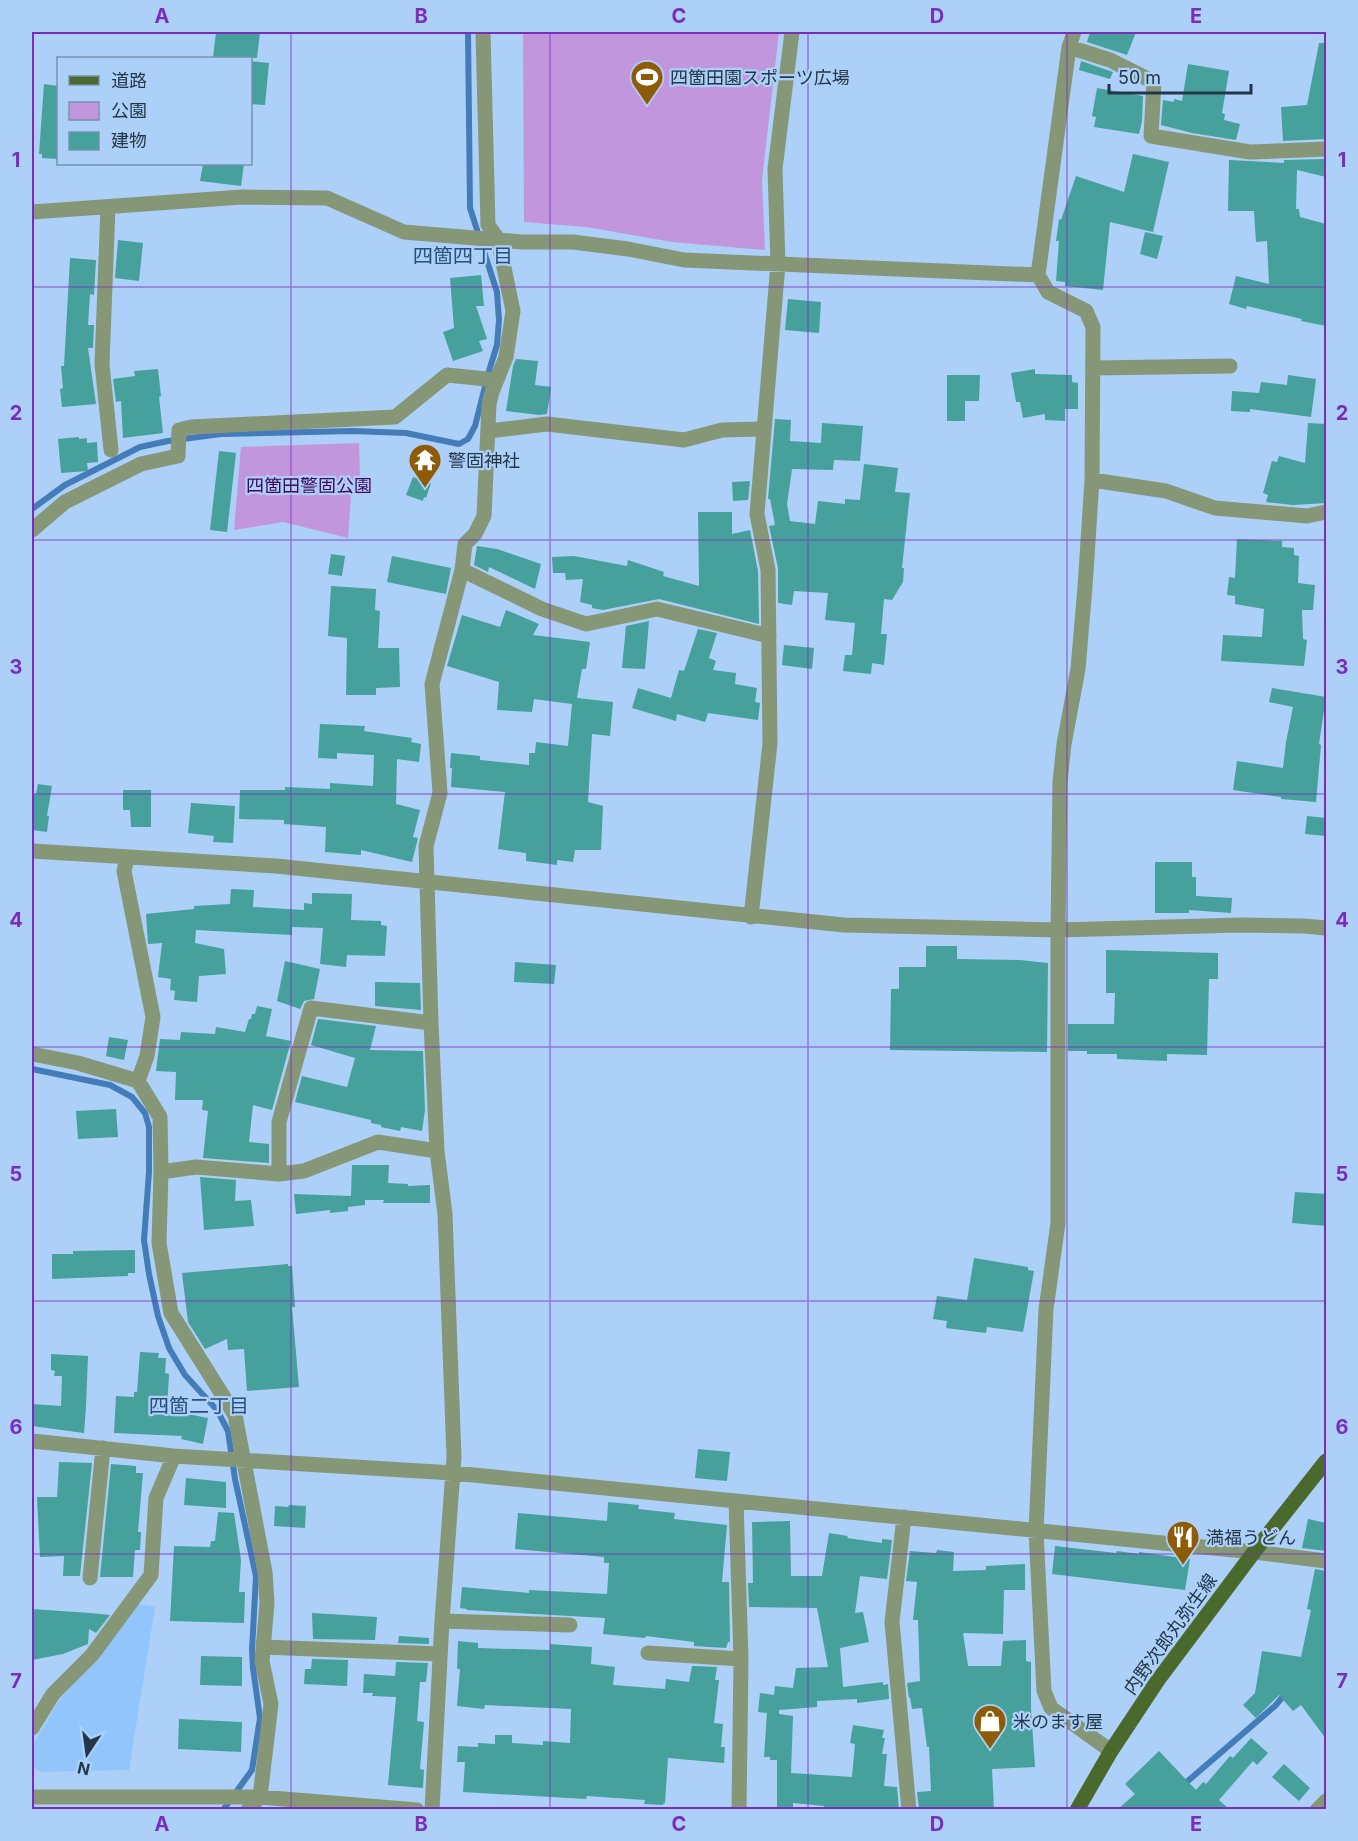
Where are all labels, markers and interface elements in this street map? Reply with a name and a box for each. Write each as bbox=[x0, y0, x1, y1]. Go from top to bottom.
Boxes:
text: A bbox=[155, 4, 170, 28]
text: B bbox=[414, 4, 428, 28]
text: C bbox=[672, 4, 686, 28]
text: D bbox=[930, 4, 944, 28]
text: E bbox=[1190, 4, 1202, 28]
legend bbox=[57, 57, 252, 165]
scale bar bbox=[1109, 57, 1252, 95]
sports icon: 四箇田園スポーツ広場 bbox=[629, 59, 665, 106]
place label: 四箇田園スポーツ広場 bbox=[670, 67, 850, 88]
text: 50 m bbox=[1118, 67, 1161, 88]
text: 道路 bbox=[111, 70, 147, 91]
text: 公園 bbox=[111, 100, 147, 121]
text: 建物 bbox=[111, 130, 147, 151]
text: 1 bbox=[12, 148, 20, 172]
text: 1 bbox=[1338, 148, 1346, 172]
district label: 四箇四丁目 bbox=[413, 244, 513, 268]
text: 2 bbox=[10, 401, 22, 425]
text: 2 bbox=[1336, 401, 1348, 425]
temple icon: 警固神社 bbox=[407, 442, 443, 489]
place label: 警固神社 bbox=[448, 450, 520, 471]
park label: 四箇田警固公園 bbox=[246, 475, 372, 496]
text: 3 bbox=[10, 655, 22, 679]
text: 3 bbox=[1336, 655, 1348, 679]
text: 4 bbox=[9, 908, 23, 932]
text: 4 bbox=[1335, 908, 1349, 932]
text: 5 bbox=[10, 1162, 22, 1186]
text: 5 bbox=[1336, 1162, 1348, 1186]
district label: 四箇二丁目 bbox=[149, 1394, 249, 1418]
text: 6 bbox=[10, 1415, 23, 1439]
text: 6 bbox=[1336, 1415, 1349, 1439]
restaurant icon: 満福うどん bbox=[1165, 1519, 1201, 1566]
place label: 満福うどん bbox=[1206, 1527, 1296, 1548]
street label: 内野次郎丸弥生線 bbox=[1119, 1570, 1221, 1698]
text: 7 bbox=[10, 1669, 22, 1693]
text: 7 bbox=[1336, 1669, 1348, 1693]
shop icon: 米のます屋 bbox=[972, 1703, 1008, 1750]
place label: 米のます屋 bbox=[1013, 1711, 1103, 1732]
north arrow bbox=[57, 1724, 117, 1784]
text: N bbox=[75, 1757, 92, 1780]
text: A bbox=[155, 1812, 170, 1836]
text: B bbox=[414, 1812, 428, 1836]
text: C bbox=[672, 1812, 686, 1836]
text: D bbox=[930, 1812, 944, 1836]
text: E bbox=[1190, 1812, 1202, 1836]

